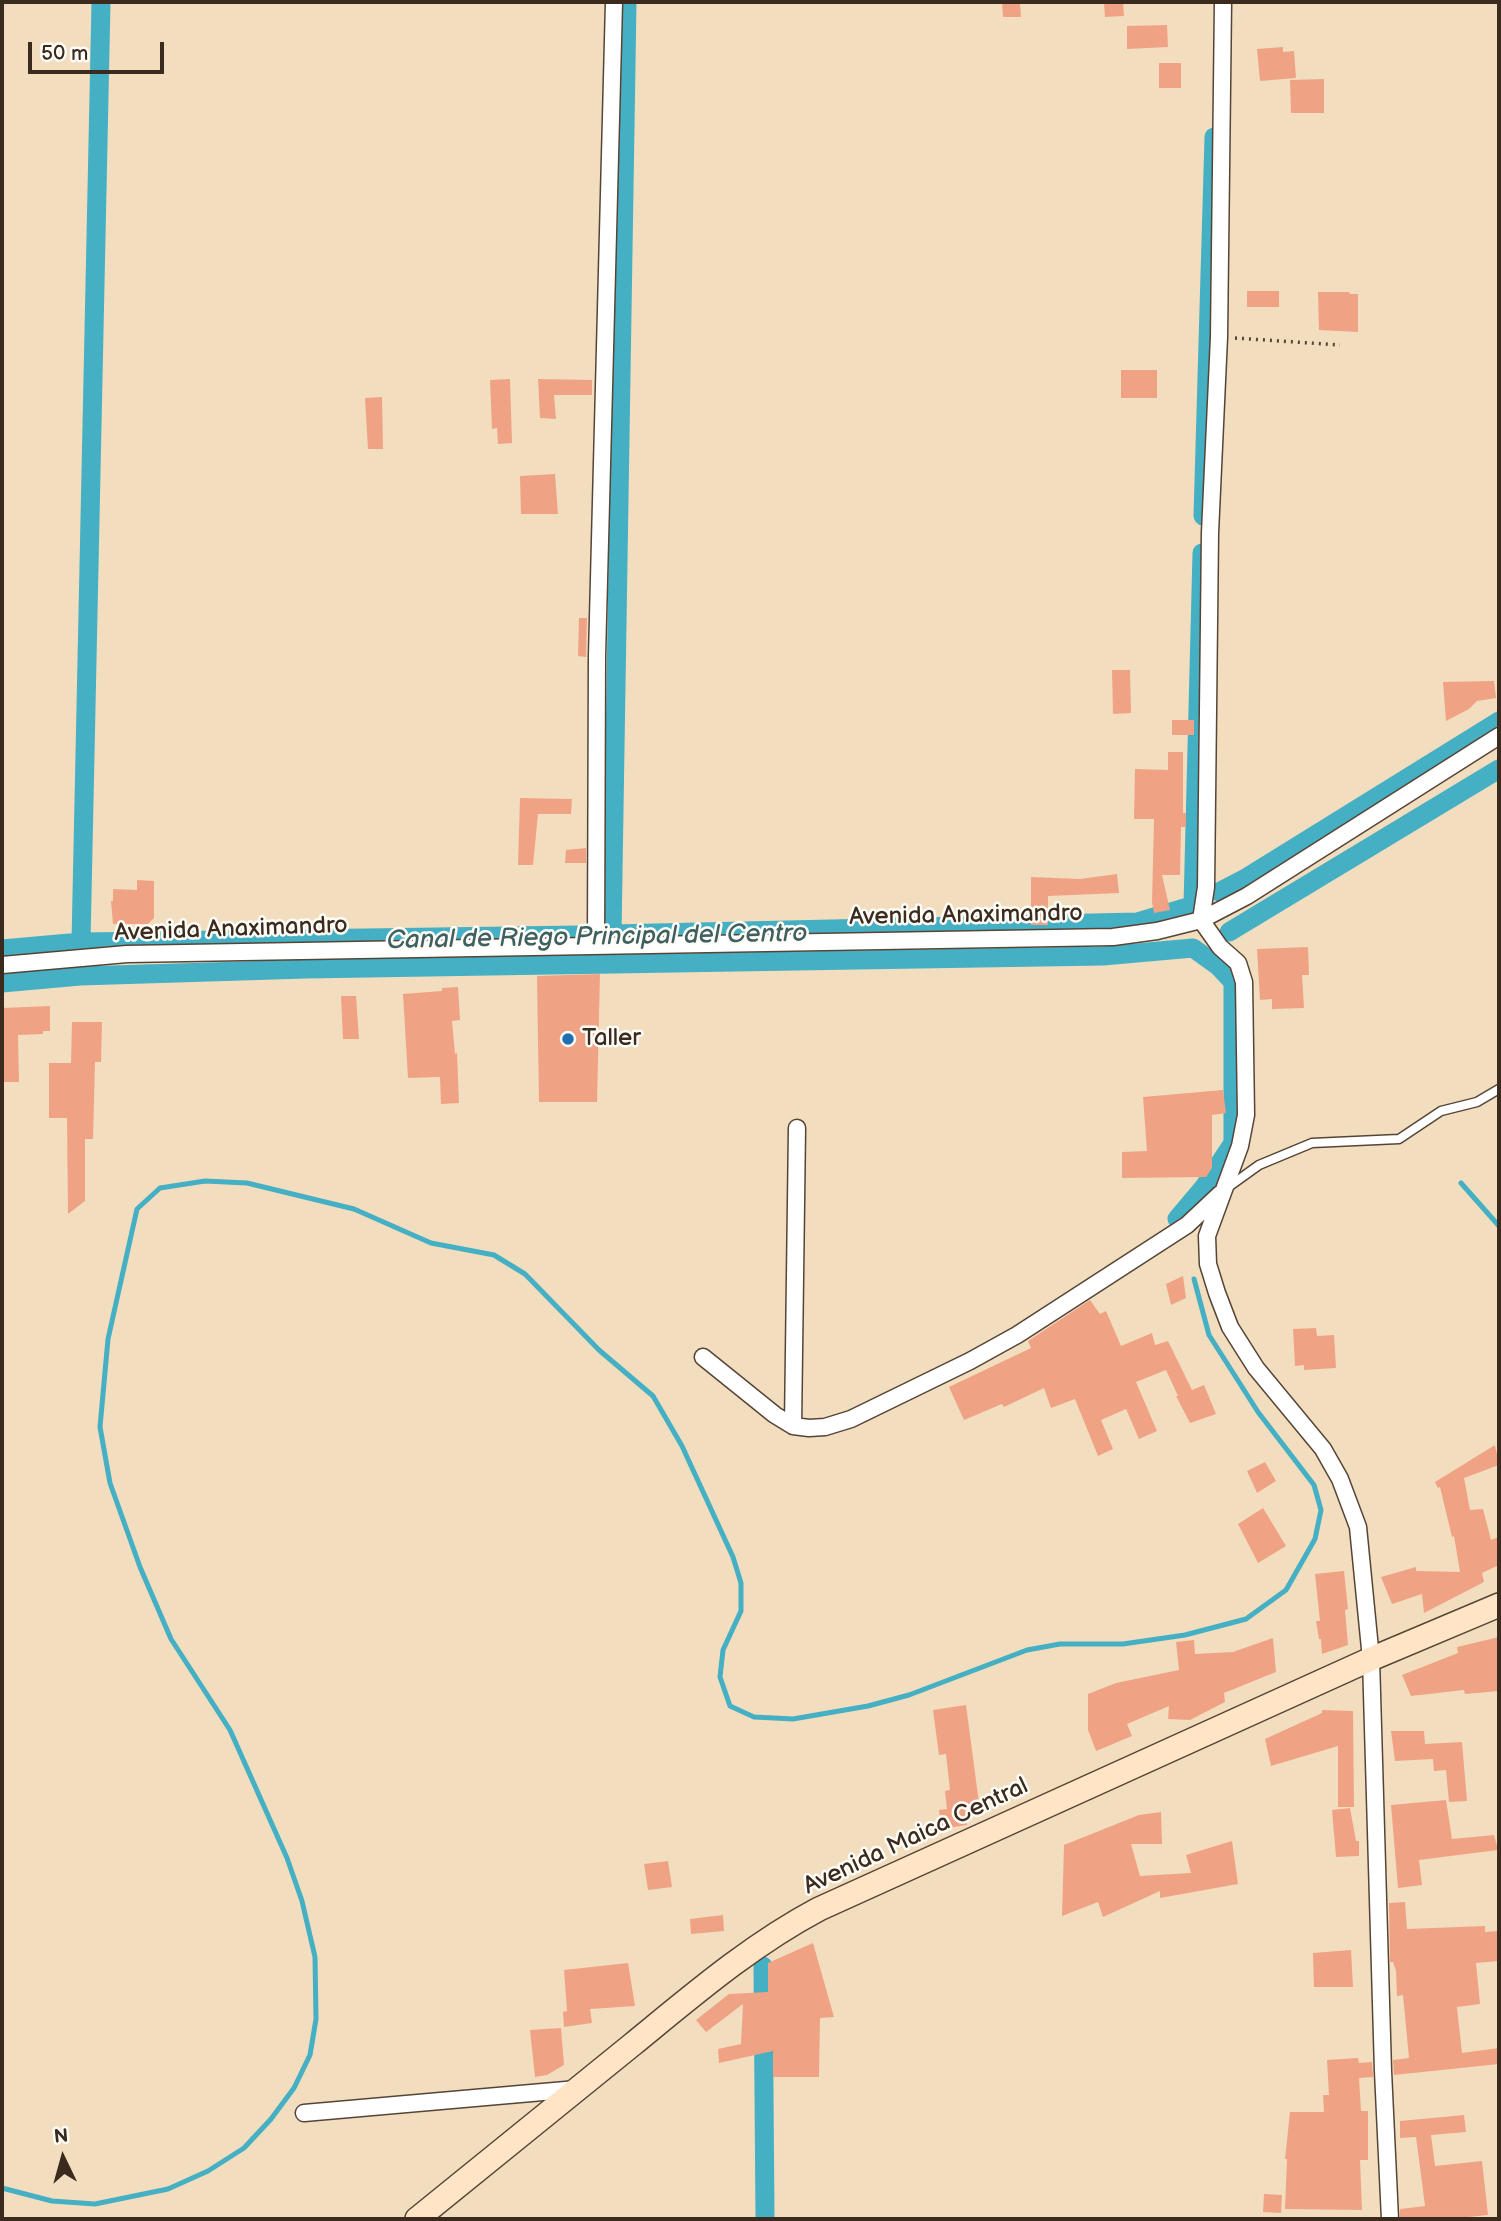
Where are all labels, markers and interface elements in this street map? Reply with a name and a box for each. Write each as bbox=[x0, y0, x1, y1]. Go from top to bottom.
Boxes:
scale bar bbox=[32, 28, 168, 72]
text: 50 m bbox=[41, 41, 88, 66]
street label: Avenida Anaximandro bbox=[849, 900, 1083, 932]
street label: Avenida Anaximandro bbox=[114, 912, 348, 948]
water label: Canal de Riego Principal del Centro bbox=[386, 919, 808, 957]
place label: Taller bbox=[582, 1025, 641, 1053]
marker: Taller bbox=[560, 1031, 576, 1047]
street label: Avenida Maica Central bbox=[799, 1772, 1033, 1902]
north arrow bbox=[28, 2123, 98, 2193]
text: N bbox=[53, 2125, 69, 2149]

